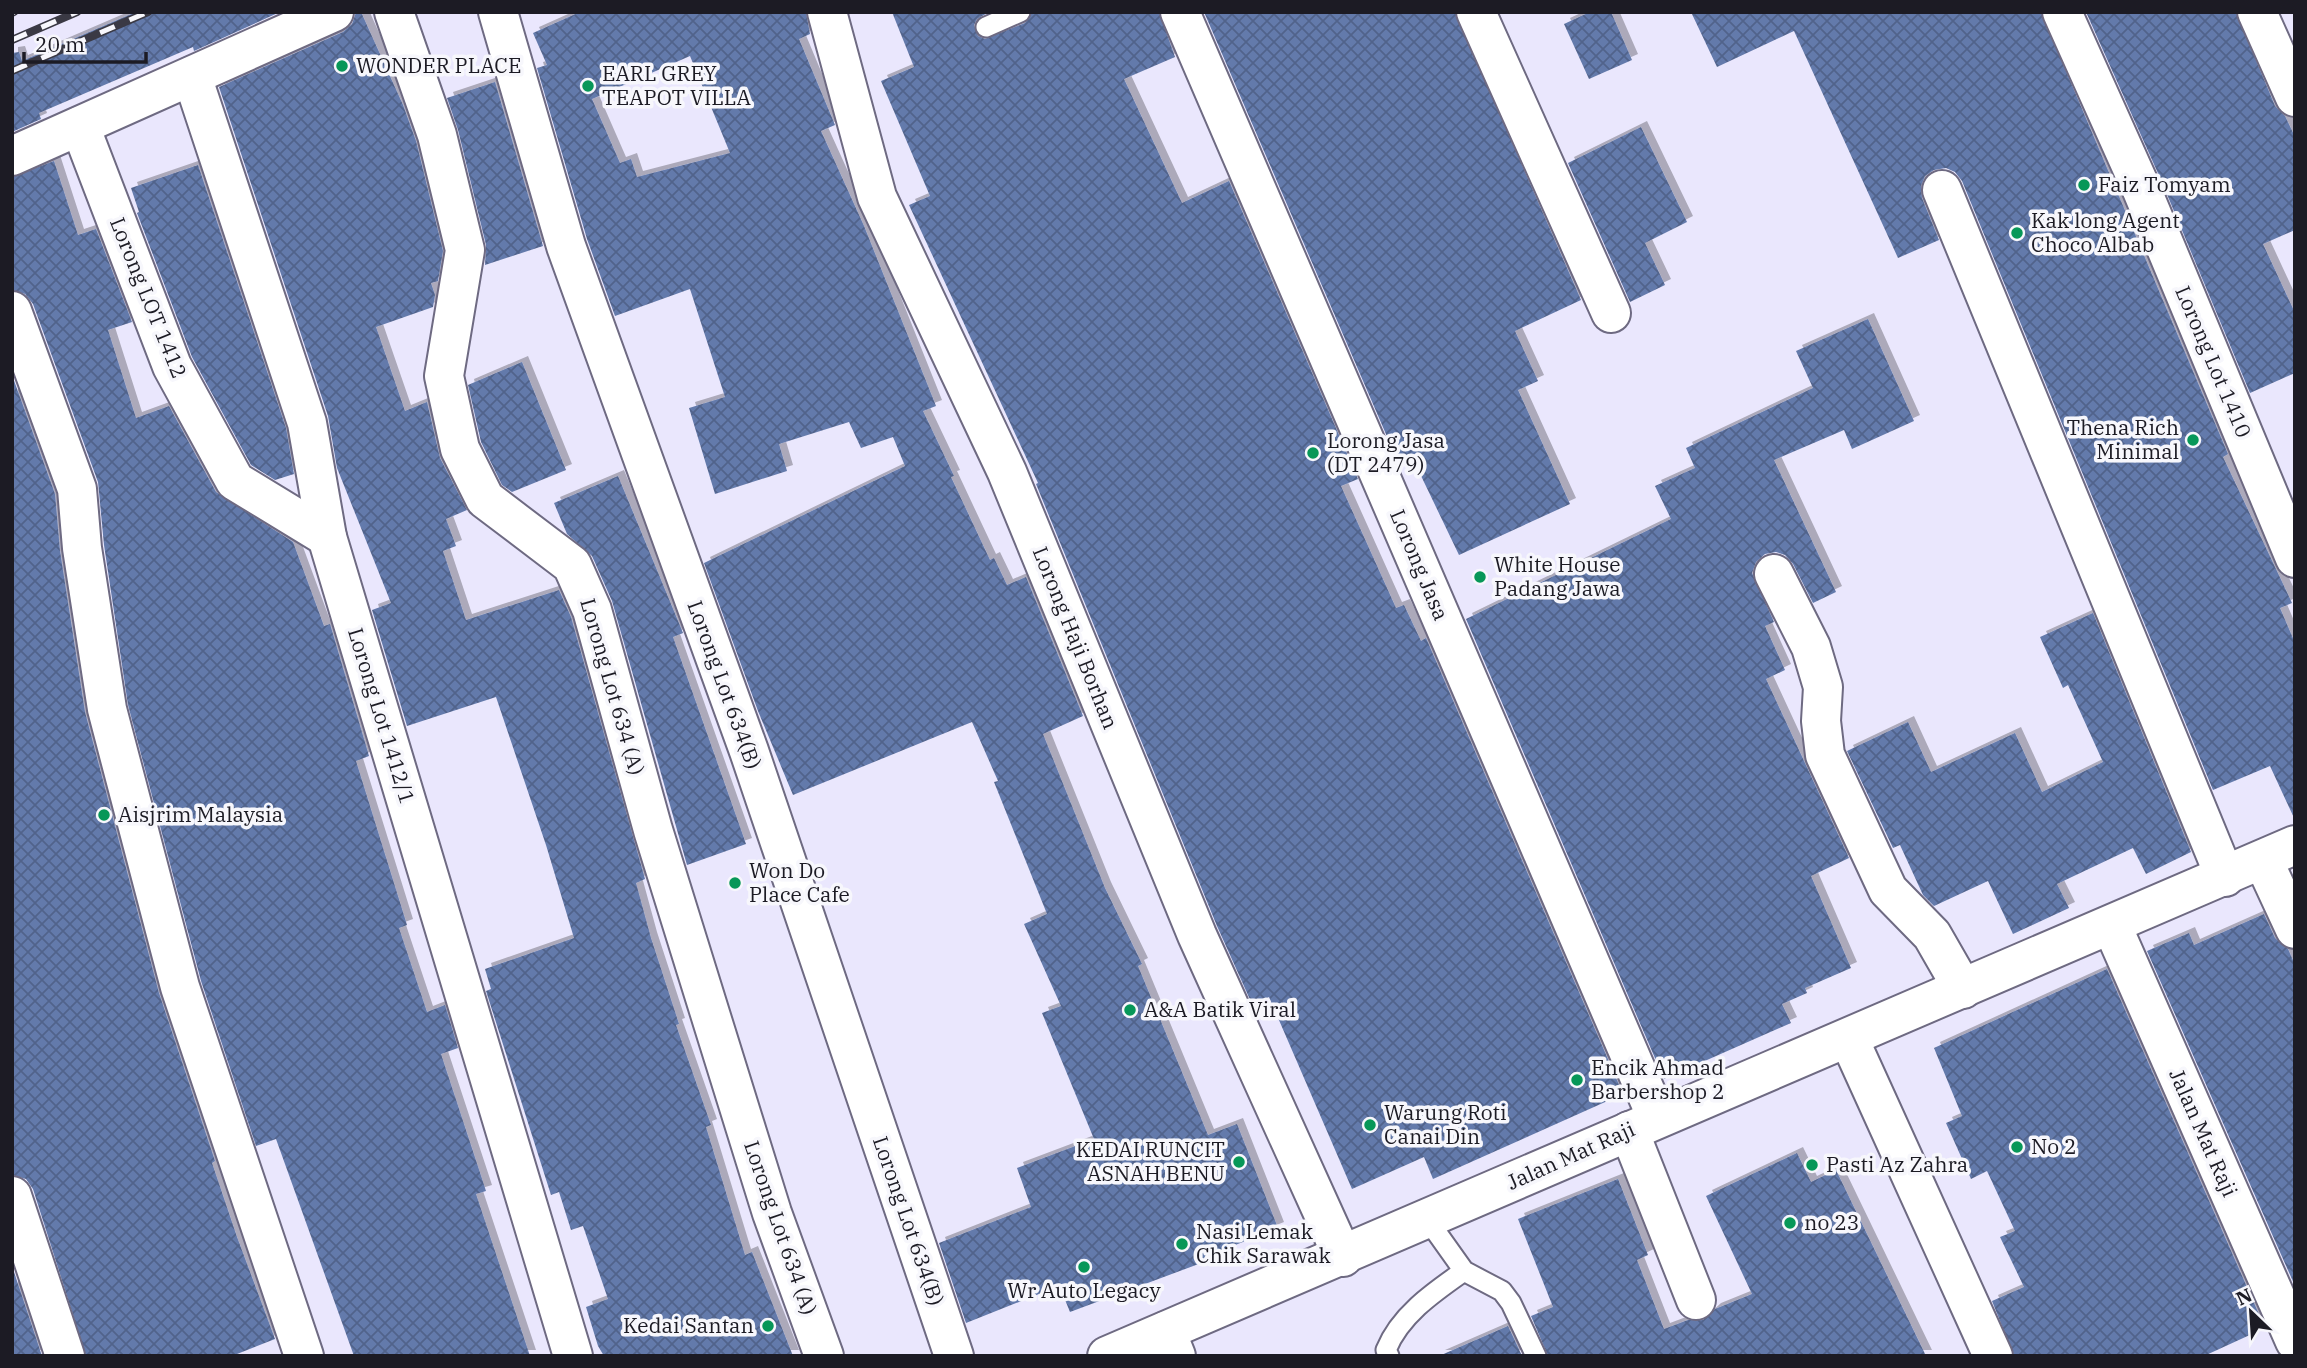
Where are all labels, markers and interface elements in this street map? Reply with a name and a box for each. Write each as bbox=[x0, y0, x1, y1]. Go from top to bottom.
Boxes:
scale bar bbox=[24, 21, 147, 65]
text: 20 m bbox=[35, 30, 85, 58]
place label: WONDER PLACE bbox=[356, 51, 521, 79]
marker: WONDER PLACE bbox=[334, 58, 350, 74]
place label: EARL GREY TEAPOT VILLA bbox=[602, 59, 751, 111]
marker: EARL GREY TEAPOT VILLA bbox=[580, 78, 596, 94]
place label: Faiz Tomyam bbox=[2098, 170, 2231, 198]
marker: Faiz Tomyam bbox=[2076, 177, 2092, 193]
place label: Kak long Agent Choco Albab bbox=[2031, 206, 2180, 258]
street label: Lorong LOT 1412 bbox=[104, 213, 194, 382]
marker: Kak long Agent Choco Albab bbox=[2009, 225, 2025, 241]
street label: Lorong Lot 1410 bbox=[2169, 281, 2258, 442]
place label: Thena Rich Minimal bbox=[2067, 413, 2179, 465]
place label: Lorong Jasa (DT 2479) bbox=[1327, 426, 1445, 478]
marker: Thena Rich Minimal bbox=[2185, 432, 2201, 448]
marker: Lorong Jasa (DT 2479) bbox=[1305, 445, 1321, 461]
street label: Lorong Jasa bbox=[1384, 505, 1456, 624]
street label: Lorong Haji Borhan bbox=[1027, 542, 1125, 733]
place label: White House Padang Jawa bbox=[1494, 550, 1621, 602]
marker: White House Padang Jawa bbox=[1472, 569, 1488, 585]
street label: Lorong Lot 634 (A) bbox=[574, 595, 652, 778]
street label: Lorong Lot 634(B) bbox=[681, 596, 768, 773]
street label: Lorong Lot 1412/1 bbox=[342, 624, 422, 807]
place label: Aisjrim Malaysia bbox=[118, 800, 283, 828]
marker: Aisjrim Malaysia bbox=[96, 807, 112, 823]
place label: Won Do Place Cafe bbox=[749, 856, 850, 908]
marker: Won Do Place Cafe bbox=[727, 875, 743, 891]
place label: A&A Batik Viral bbox=[1144, 995, 1296, 1023]
marker: A&A Batik Viral bbox=[1122, 1002, 1138, 1018]
place label: Encik Ahmad Barbershop 2 bbox=[1591, 1053, 1725, 1105]
street label: Jalan Mat Raji bbox=[2163, 1064, 2245, 1201]
marker: Encik Ahmad Barbershop 2 bbox=[1569, 1072, 1585, 1088]
place label: Warung Roti Canai Din bbox=[1384, 1098, 1507, 1150]
street label: Jalan Mat Raji bbox=[1502, 1114, 1639, 1196]
marker: Warung Roti Canai Din bbox=[1362, 1117, 1378, 1133]
street label: Lorong Lot 634(B) bbox=[867, 1132, 951, 1309]
place label: No 2 bbox=[2031, 1132, 2077, 1160]
place label: KEDAI RUNCIT ASNAH BENU bbox=[1076, 1135, 1225, 1187]
street label: Lorong Lot 634 (A) bbox=[738, 1137, 824, 1319]
marker: No 2 bbox=[2009, 1139, 2025, 1155]
place label: Pasti Az Zahra bbox=[1826, 1150, 1968, 1178]
marker: KEDAI RUNCIT ASNAH BENU bbox=[1231, 1154, 1247, 1170]
marker: Pasti Az Zahra bbox=[1804, 1157, 1820, 1173]
place label: no 23 bbox=[1804, 1208, 1859, 1236]
marker: no 23 bbox=[1782, 1215, 1798, 1231]
place label: Nasi Lemak Chik Sarawak bbox=[1196, 1217, 1332, 1269]
marker: Nasi Lemak Chik Sarawak bbox=[1174, 1236, 1190, 1252]
marker: Wr Auto Legacy bbox=[1076, 1259, 1092, 1275]
place label: Wr Auto Legacy bbox=[1007, 1276, 1162, 1304]
north arrow bbox=[2216, 1277, 2286, 1347]
text: N bbox=[2232, 1283, 2256, 1311]
place label: Kedai Santan bbox=[623, 1311, 754, 1339]
marker: Kedai Santan bbox=[760, 1318, 776, 1334]

